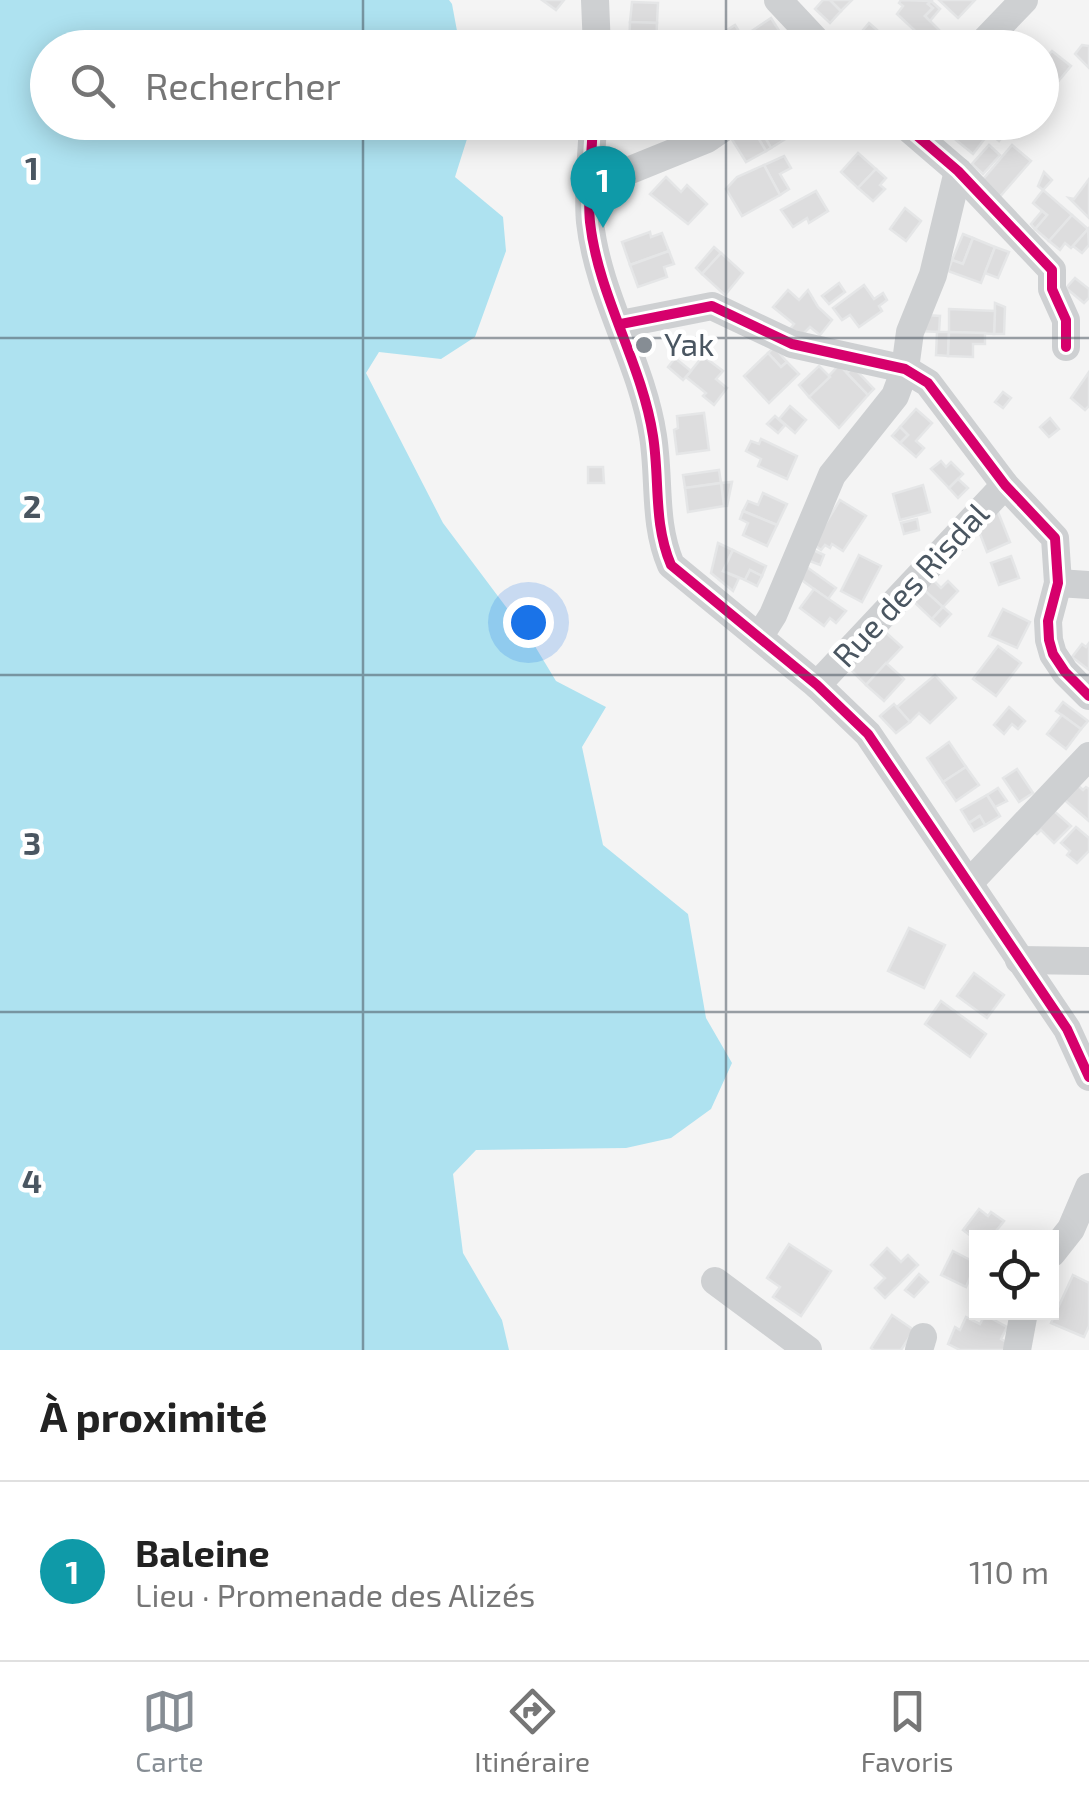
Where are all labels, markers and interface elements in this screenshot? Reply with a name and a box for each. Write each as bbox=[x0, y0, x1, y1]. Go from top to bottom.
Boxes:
search box bbox=[30, 30, 1059, 140]
icon: search bbox=[65, 58, 120, 113]
text: Rechercher bbox=[145, 62, 341, 108]
pin: 1 bbox=[570, 146, 636, 228]
text: 1 bbox=[25, 148, 39, 186]
place label: Yak bbox=[664, 324, 714, 362]
marker: Yak bbox=[633, 334, 655, 356]
text: 2 bbox=[23, 486, 41, 524]
street label: Rue des Risdal bbox=[824, 493, 996, 674]
your location bbox=[503, 597, 554, 648]
text: 3 bbox=[23, 823, 41, 861]
text: 4 bbox=[22, 1161, 42, 1199]
map controls bbox=[969, 1230, 1059, 1320]
button: locate bbox=[969, 1230, 1059, 1320]
text: À proximité bbox=[40, 1390, 267, 1440]
text: Baleine bbox=[135, 1529, 270, 1575]
text: 1 bbox=[66, 1552, 79, 1590]
text: 110 m bbox=[969, 1552, 1049, 1590]
text: Lieu · Promenade des Alizés bbox=[135, 1575, 535, 1613]
tab: Carte bbox=[135, 1684, 204, 1778]
tab: Itinéraire bbox=[474, 1684, 590, 1778]
tab: Favoris bbox=[861, 1684, 954, 1778]

